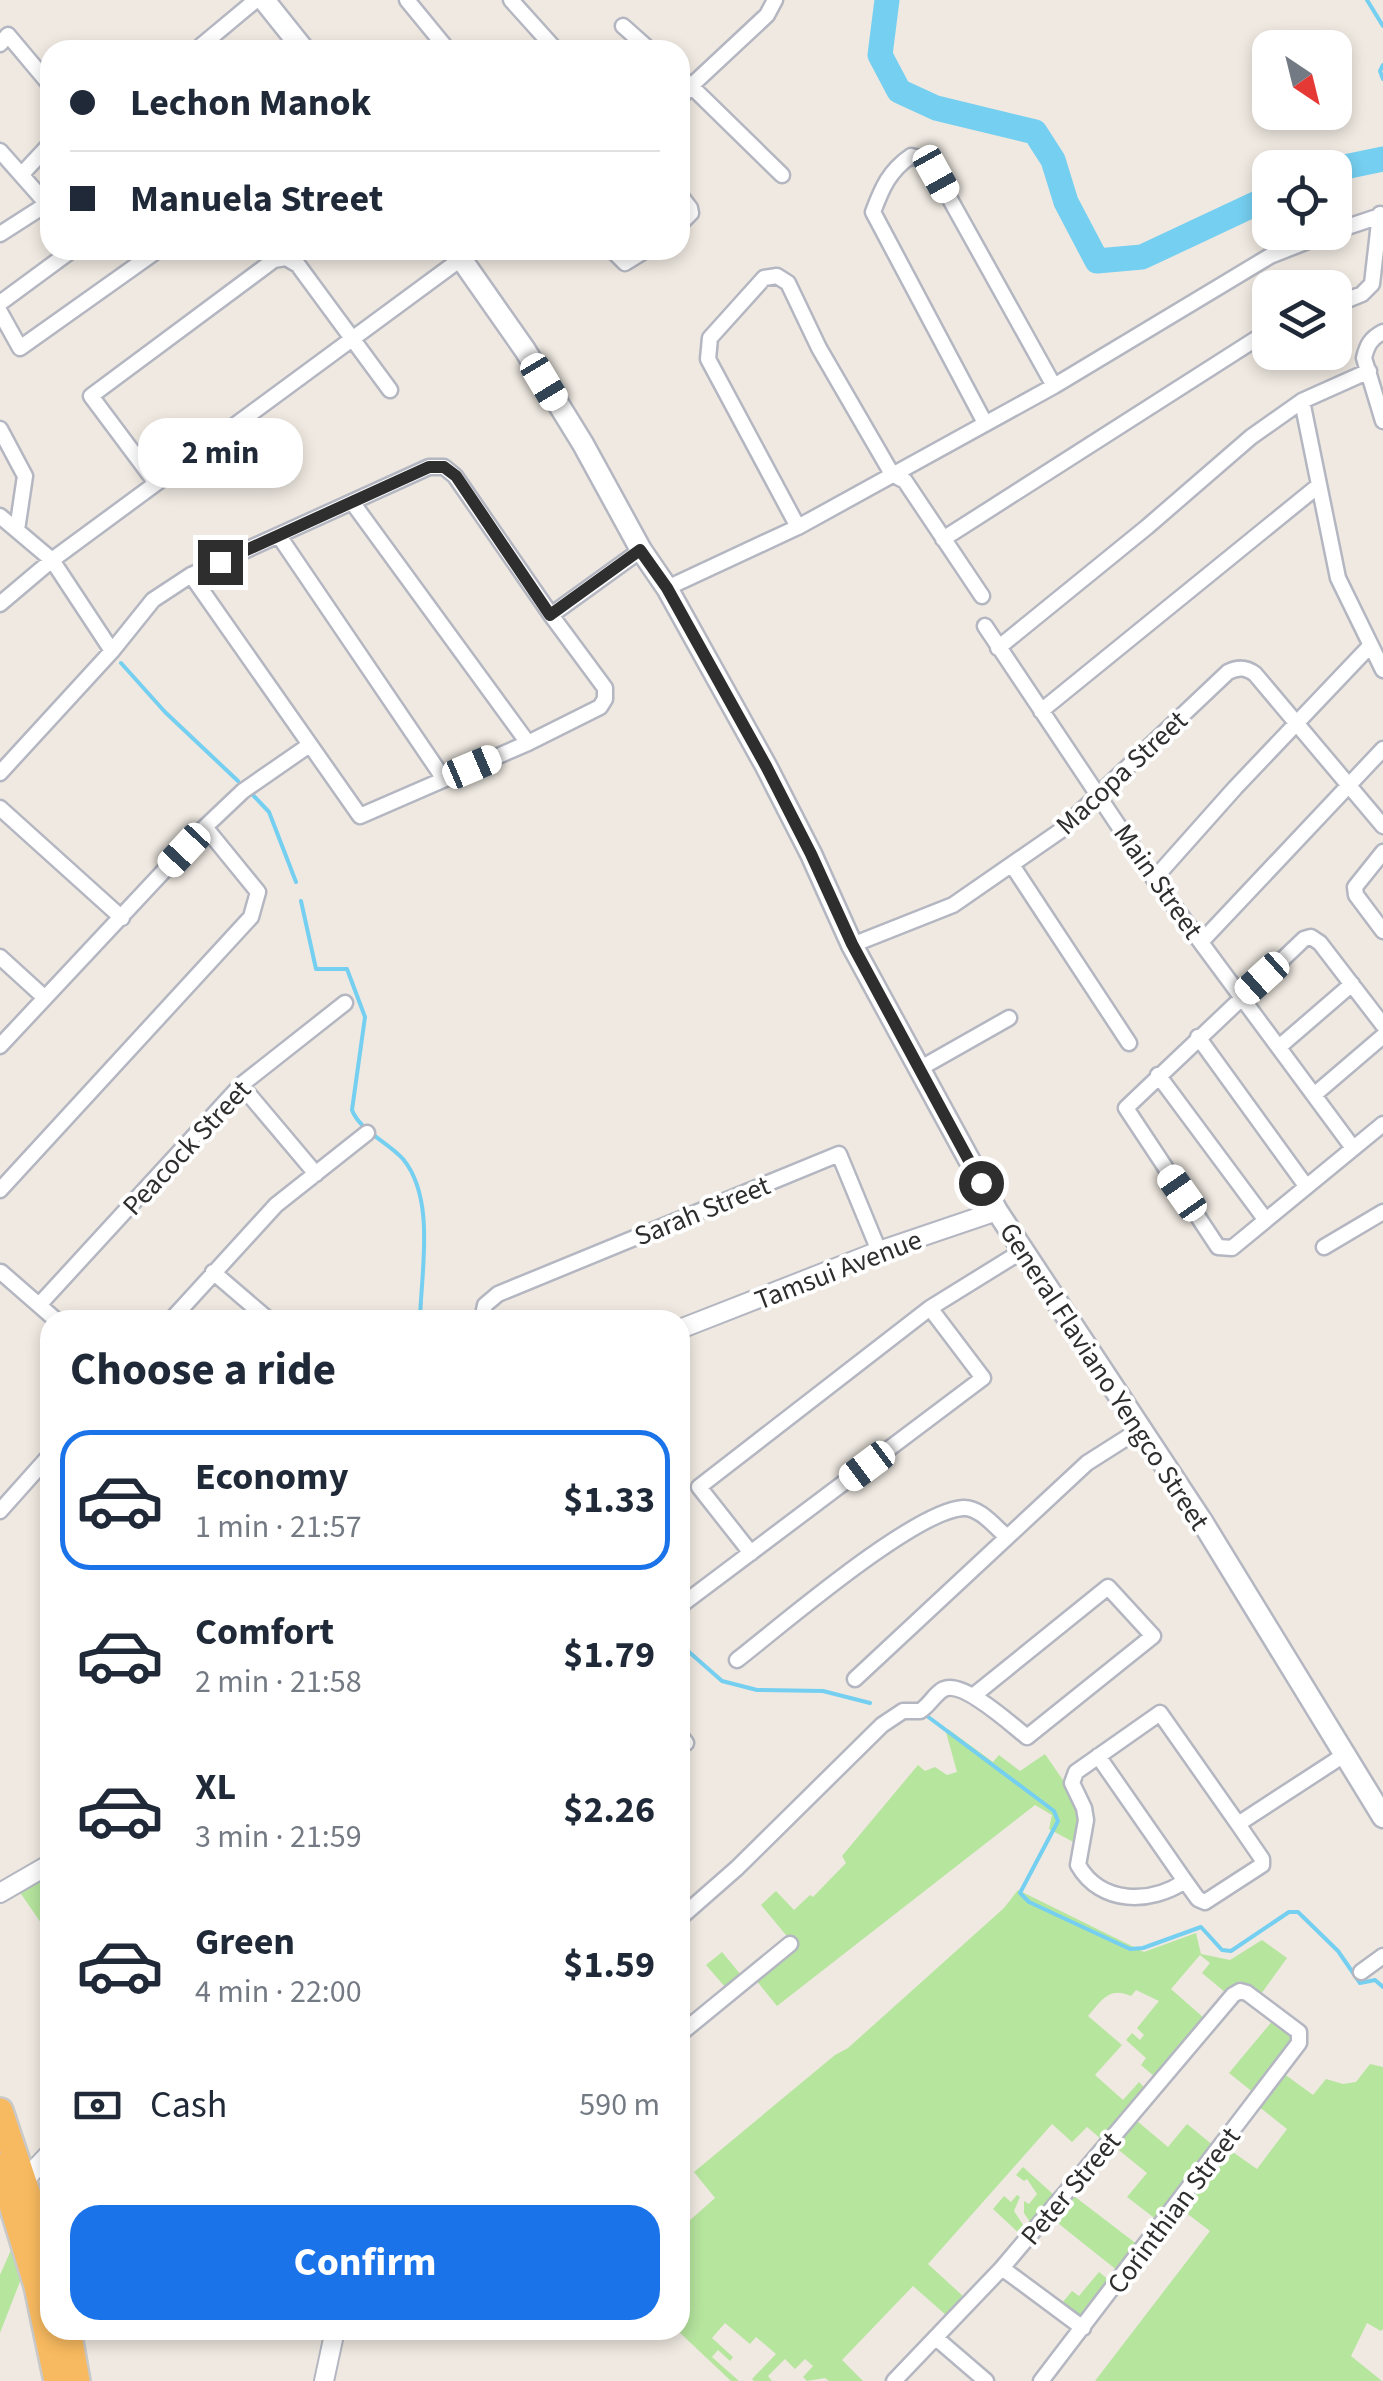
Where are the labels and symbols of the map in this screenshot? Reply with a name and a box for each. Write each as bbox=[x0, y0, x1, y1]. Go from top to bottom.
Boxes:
north arrow bbox=[1252, 30, 1352, 130]
car bbox=[908, 140, 964, 208]
car bbox=[516, 349, 572, 415]
callout: 2 min bbox=[138, 417, 302, 487]
route end bbox=[198, 540, 243, 585]
street label: Macopa Street bbox=[1047, 701, 1197, 844]
car bbox=[439, 741, 505, 793]
street label: Main Street bbox=[1104, 816, 1213, 948]
car bbox=[153, 818, 215, 882]
car bbox=[1230, 947, 1294, 1009]
street label: Peacock Street bbox=[113, 1071, 261, 1224]
car bbox=[1153, 1160, 1211, 1226]
route start bbox=[959, 1161, 1004, 1206]
street label: Sarah Street bbox=[628, 1165, 777, 1256]
street label: General Flaviano Yengco Street bbox=[989, 1215, 1219, 1539]
street label: Tamsui Avenue bbox=[749, 1220, 928, 1320]
car bbox=[834, 1436, 900, 1496]
street label: Corinthian Street bbox=[1098, 2118, 1250, 2302]
street label: Peter Street bbox=[1011, 2123, 1131, 2254]

